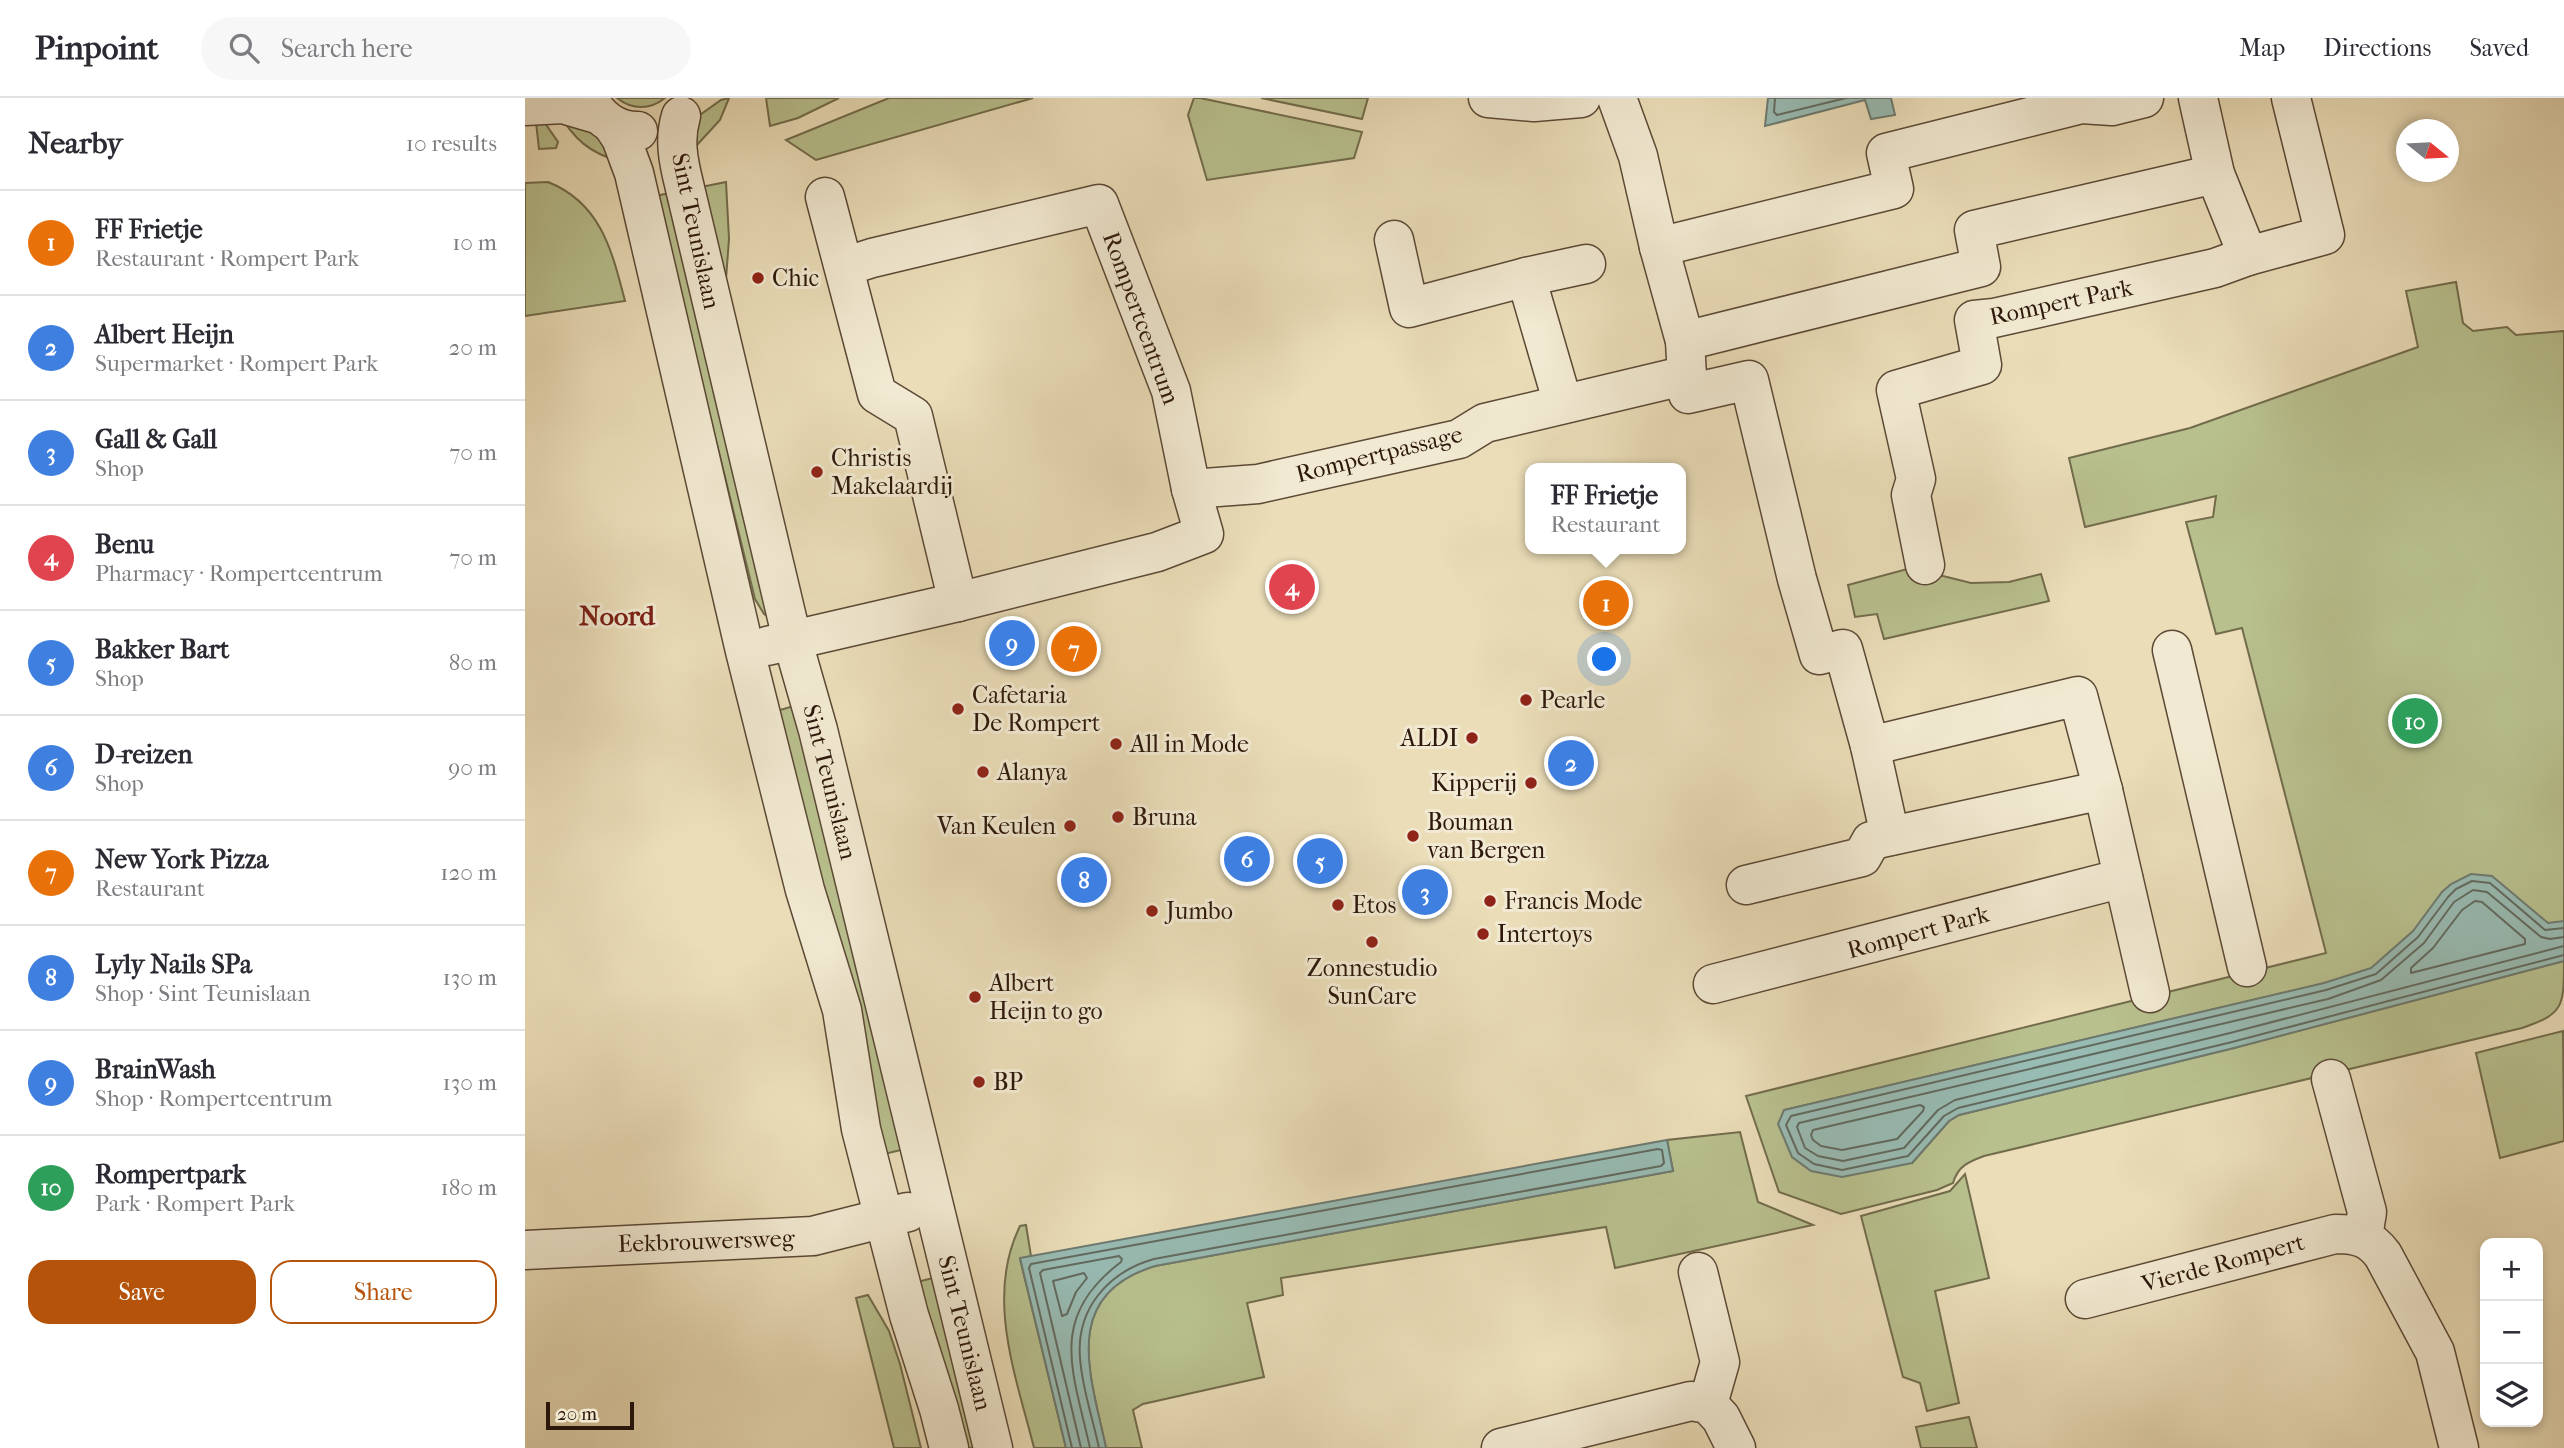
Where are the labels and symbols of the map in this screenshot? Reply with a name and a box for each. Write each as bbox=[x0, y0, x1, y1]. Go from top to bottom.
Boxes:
north arrow bbox=[2396, 119, 2459, 182]
street label: Sint Teunislaan bbox=[666, 150, 726, 312]
street label: Rompertcentrum bbox=[1097, 228, 1185, 408]
place label: Chic bbox=[772, 264, 819, 292]
marker: Chic bbox=[750, 270, 766, 286]
street label: Rompert Park bbox=[1987, 273, 2136, 331]
street label: Rompertpassage bbox=[1293, 420, 1465, 488]
place label: Christis Makelaardij bbox=[831, 444, 953, 500]
marker: Christis Makelaardij bbox=[809, 464, 825, 480]
pin: 4 bbox=[1269, 561, 1315, 613]
pin: 1 bbox=[1583, 577, 1629, 629]
district label: Noord bbox=[579, 599, 656, 632]
pin: 9 bbox=[989, 617, 1035, 669]
pin: 7 bbox=[1051, 623, 1097, 675]
your location bbox=[1587, 642, 1621, 676]
place label: Cafetaria De Rompert bbox=[972, 681, 1101, 737]
place label: Pearle bbox=[1540, 686, 1605, 714]
marker: Pearle bbox=[1518, 692, 1534, 708]
pin: 10 bbox=[2392, 695, 2438, 747]
street label: Sint Teunislaan bbox=[797, 701, 863, 863]
marker: Cafetaria De Rompert bbox=[950, 701, 966, 717]
place label: ALDI bbox=[1400, 724, 1458, 752]
place label: All in Mode bbox=[1129, 730, 1249, 758]
marker: ALDI bbox=[1464, 730, 1480, 746]
marker: All in Mode bbox=[1108, 736, 1124, 752]
pin: 2 bbox=[1548, 737, 1594, 789]
place label: Alanya bbox=[996, 758, 1068, 786]
marker: Alanya bbox=[975, 764, 991, 780]
place label: Kipperij bbox=[1431, 769, 1517, 797]
marker: Kipperij bbox=[1523, 775, 1539, 791]
place label: Bruna bbox=[1132, 803, 1197, 831]
place label: Bouman van Bergen bbox=[1427, 808, 1545, 864]
marker: Bruna bbox=[1110, 809, 1126, 825]
place label: Van Keulen bbox=[936, 812, 1056, 840]
marker: Van Keulen bbox=[1062, 818, 1078, 834]
marker: Bouman van Bergen bbox=[1405, 828, 1421, 844]
pin: 6 bbox=[1224, 833, 1270, 885]
pin: 5 bbox=[1297, 835, 1343, 887]
pin: 8 bbox=[1061, 854, 1107, 906]
pin: 3 bbox=[1402, 866, 1448, 918]
place label: Francis Mode bbox=[1504, 887, 1643, 915]
place label: Etos bbox=[1352, 891, 1396, 919]
marker: Francis Mode bbox=[1482, 893, 1498, 909]
place label: Jumbo bbox=[1164, 897, 1233, 925]
marker: Etos bbox=[1330, 897, 1346, 913]
street label: Rompert Park bbox=[1844, 899, 1993, 964]
marker: Jumbo bbox=[1144, 903, 1160, 919]
place label: Intertoys bbox=[1497, 920, 1593, 948]
marker: Intertoys bbox=[1475, 926, 1491, 942]
marker: Zonnestudio SunCare bbox=[1364, 934, 1380, 950]
place label: Zonnestudio SunCare bbox=[1307, 954, 1437, 1010]
place label: Albert Heijn to go bbox=[988, 969, 1103, 1025]
marker: Albert Heijn to go bbox=[967, 989, 983, 1005]
place label: BP bbox=[993, 1068, 1023, 1096]
marker: BP bbox=[971, 1074, 987, 1090]
street label: Eekbrouwersweg bbox=[617, 1224, 796, 1258]
street label: Vierde Rompert bbox=[2138, 1228, 2308, 1298]
street label: Sint Teunislaan bbox=[932, 1252, 998, 1414]
scale bar bbox=[546, 1399, 633, 1431]

